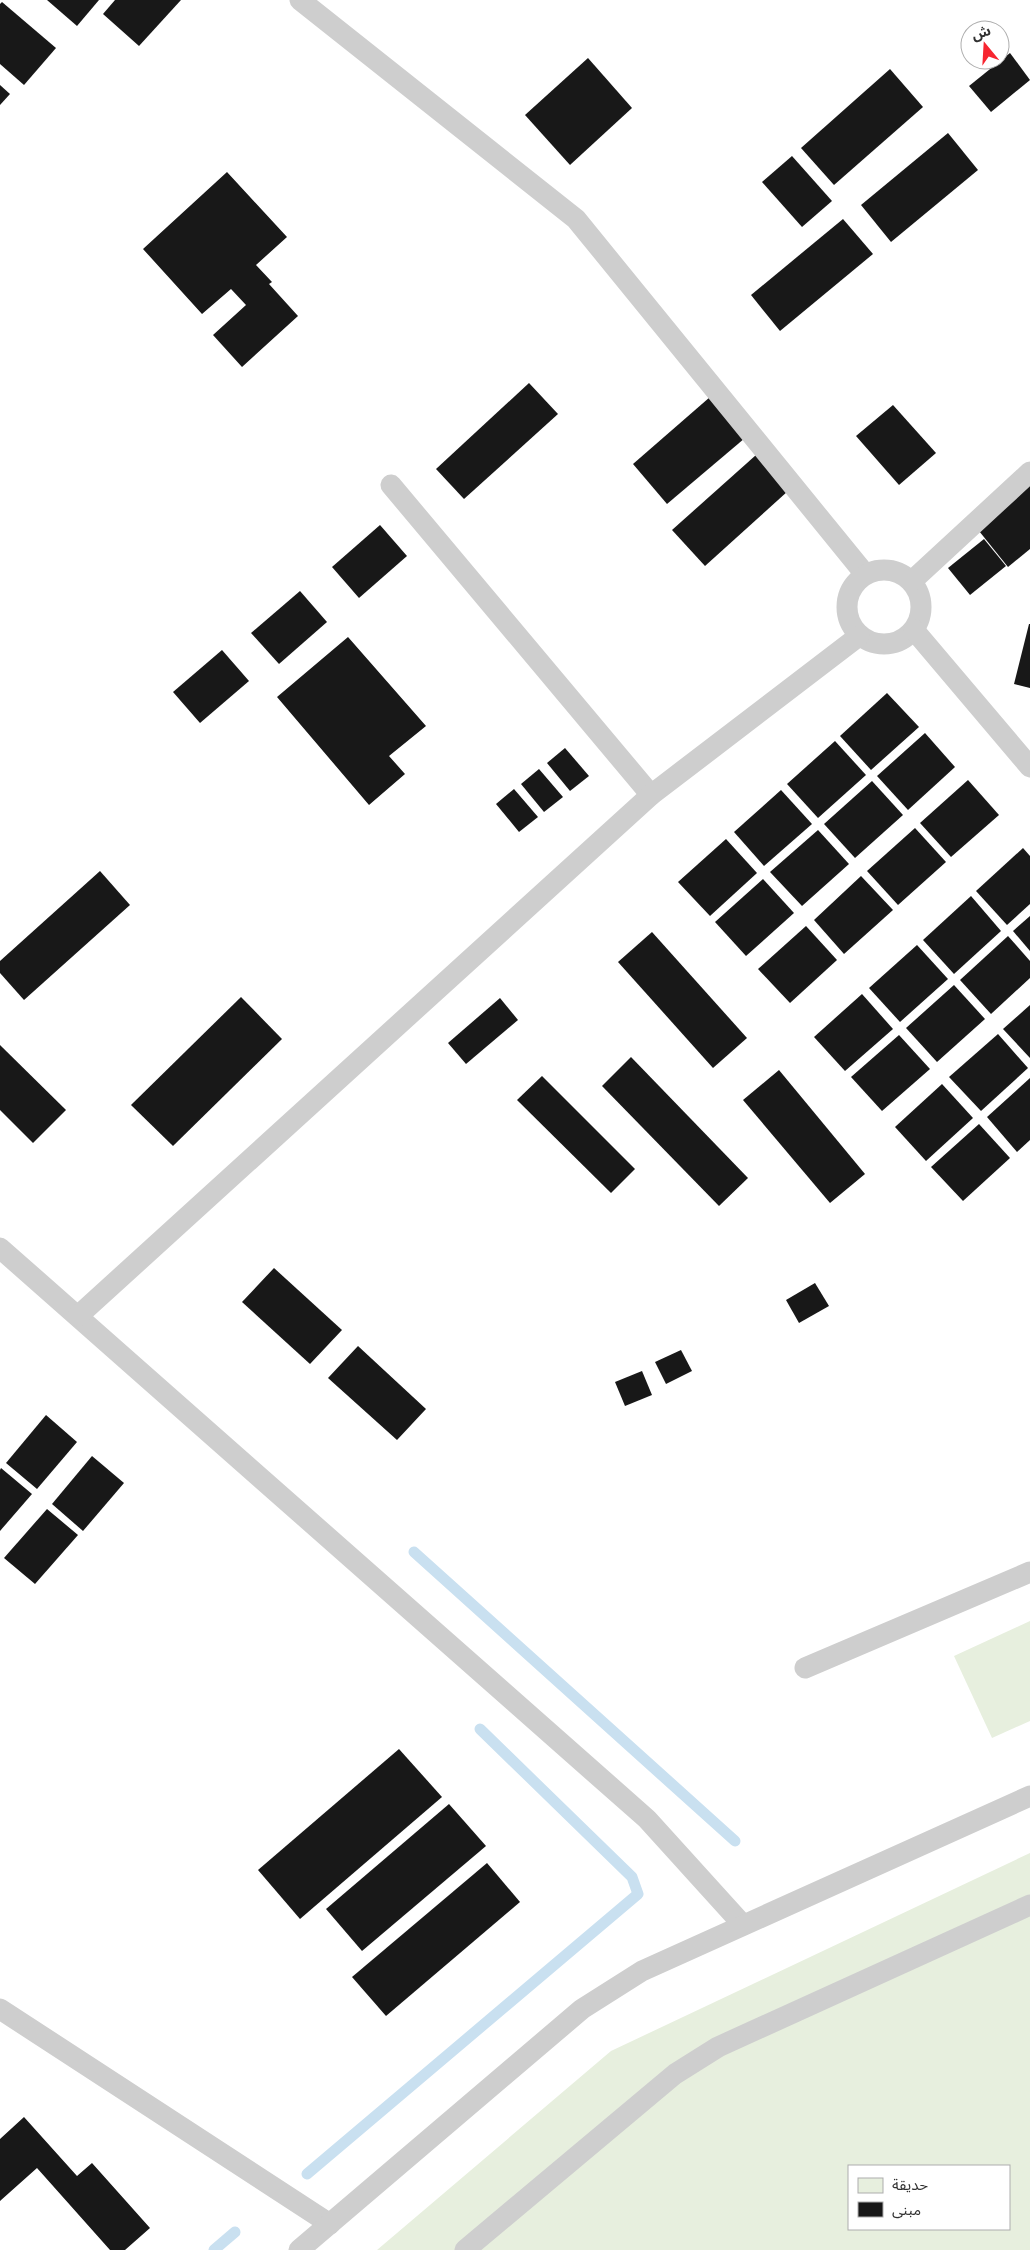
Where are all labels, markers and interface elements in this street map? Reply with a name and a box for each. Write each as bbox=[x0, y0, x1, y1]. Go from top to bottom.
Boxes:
north arrow bbox=[960, 20, 1010, 70]
text: ش bbox=[969, 21, 993, 44]
legend bbox=[848, 2165, 1010, 2230]
text: حديقة bbox=[892, 2176, 928, 2194]
text: مبنى bbox=[892, 2201, 921, 2219]

